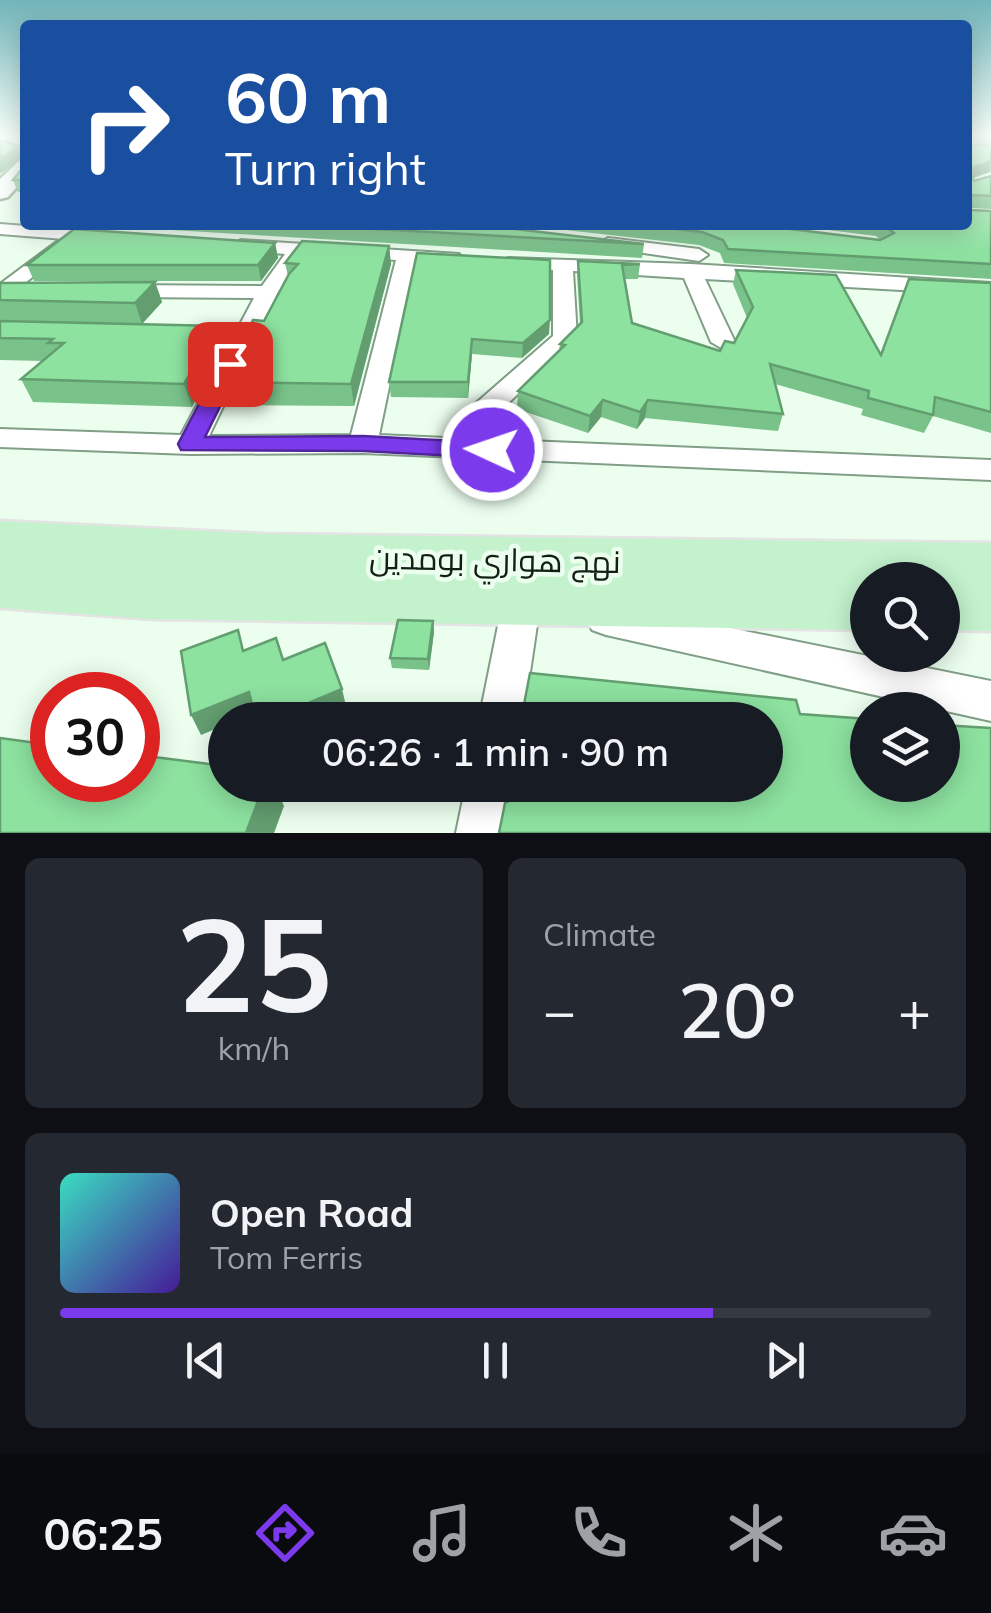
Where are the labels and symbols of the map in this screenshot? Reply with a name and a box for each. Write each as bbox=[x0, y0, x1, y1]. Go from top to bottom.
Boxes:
pin bbox=[188, 322, 273, 407]
position arrow bbox=[440, 398, 544, 502]
street label: نهج هواري بومدين bbox=[369, 537, 621, 587]
speed limit sign: 30 bbox=[30, 672, 160, 802]

